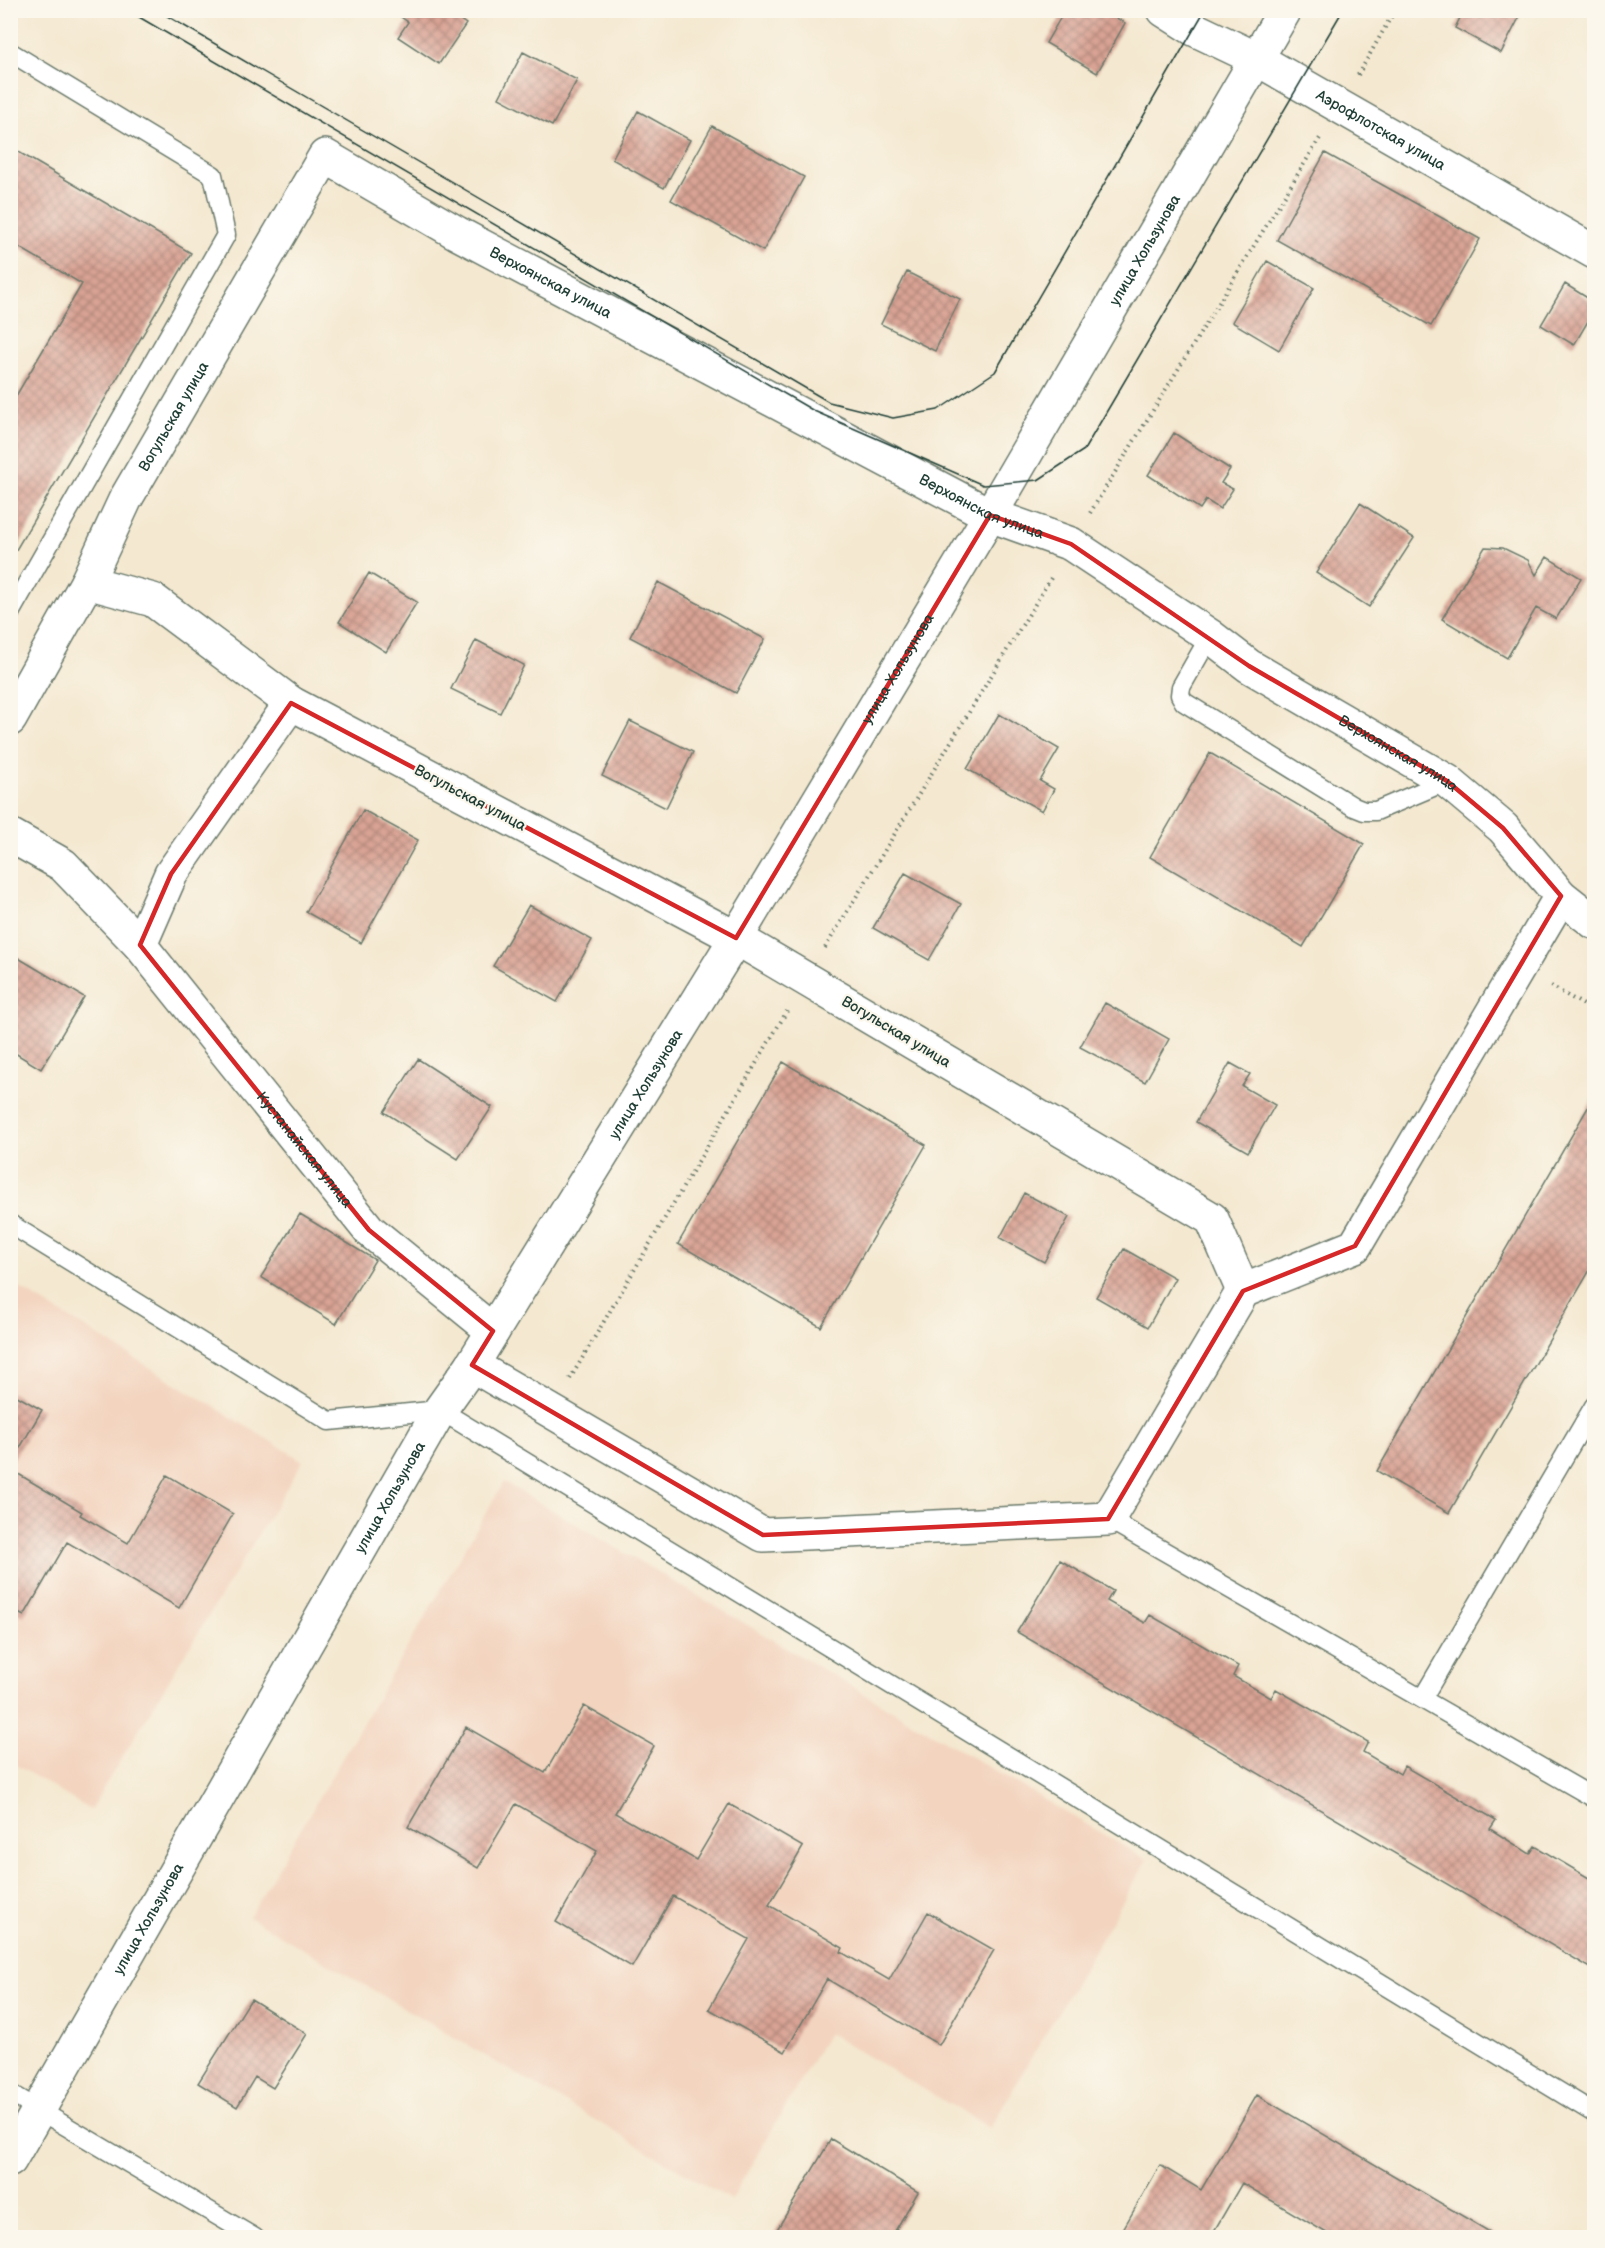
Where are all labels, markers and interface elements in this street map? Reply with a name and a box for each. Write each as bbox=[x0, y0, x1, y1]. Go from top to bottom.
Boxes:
street label: Аэрофлотская улица bbox=[1312, 85, 1449, 175]
street label: улица Хользунова bbox=[1105, 191, 1185, 309]
street label: Верхоянская улица bbox=[486, 242, 615, 323]
street label: Вогульская улица bbox=[134, 358, 213, 475]
street label: Верхоянская улица bbox=[916, 470, 1047, 543]
street label: улица Хользунова bbox=[857, 610, 938, 727]
street label: Верхоянская улица bbox=[1335, 711, 1462, 796]
street label: Вогульская улица bbox=[411, 761, 529, 836]
street label: Вогульская улица bbox=[838, 992, 954, 1072]
street label: улица Хользунова bbox=[605, 1026, 687, 1142]
street label: Кустанайская улица bbox=[252, 1088, 357, 1212]
street label: улица Хользунова bbox=[351, 1438, 430, 1556]
street label: улица Хользунова bbox=[109, 1860, 188, 1978]

